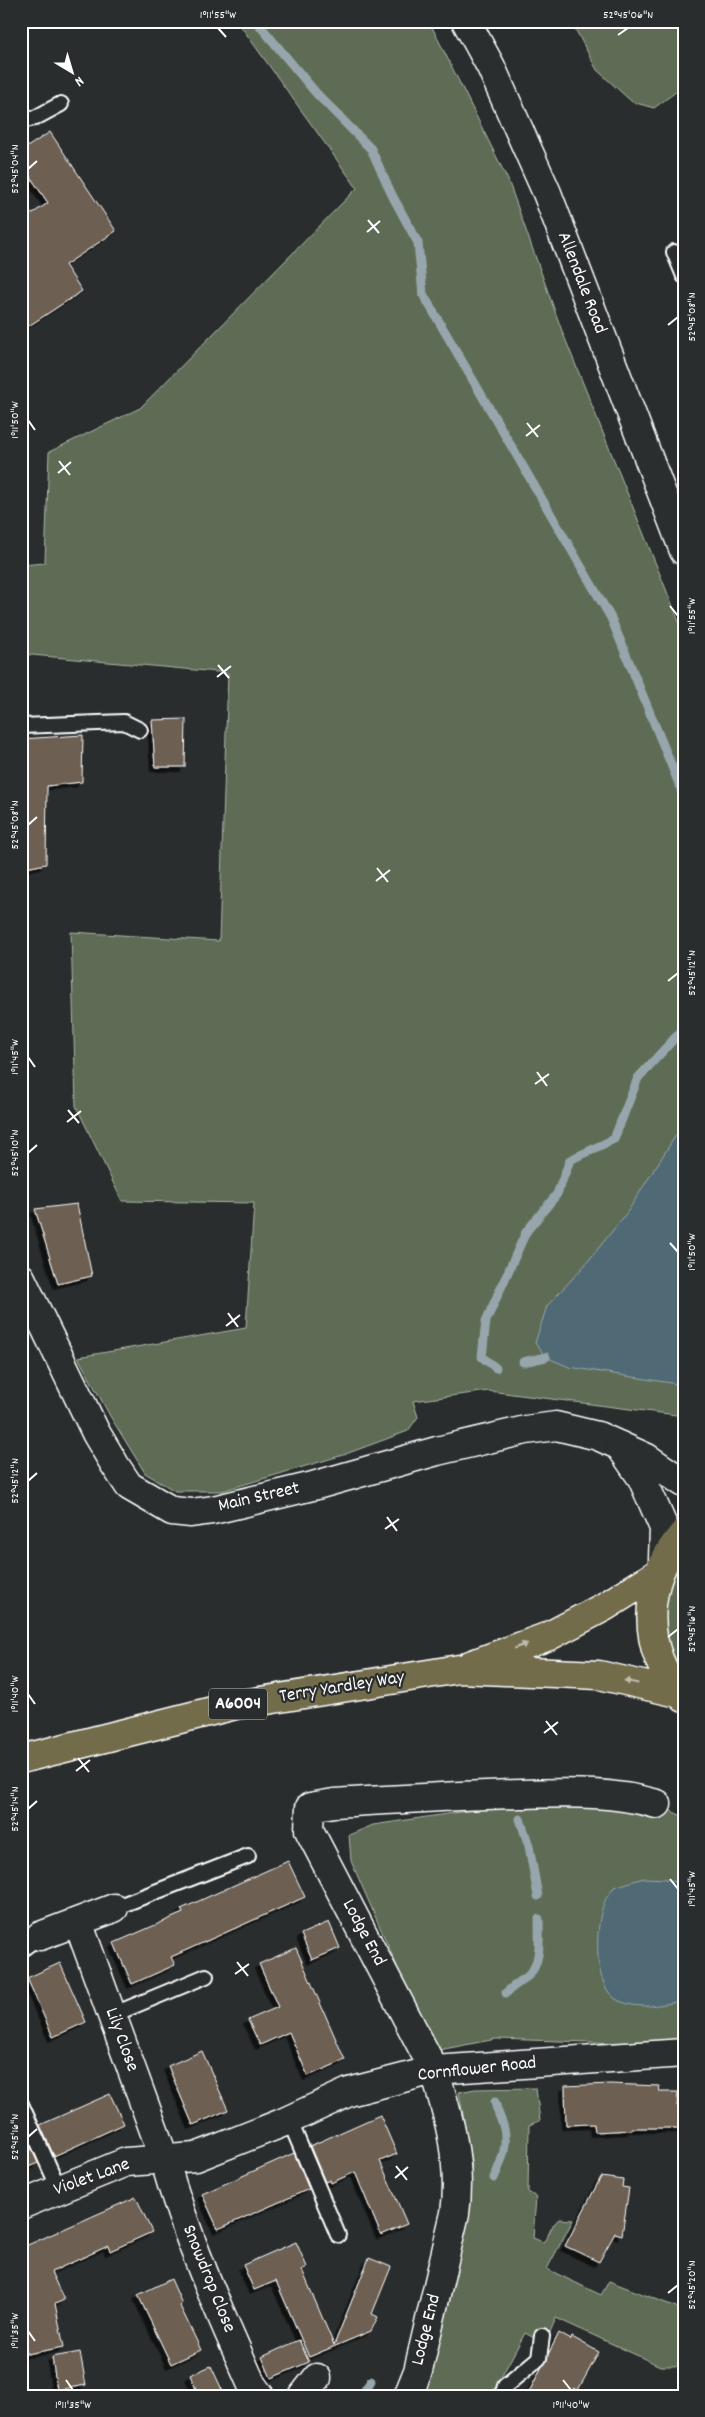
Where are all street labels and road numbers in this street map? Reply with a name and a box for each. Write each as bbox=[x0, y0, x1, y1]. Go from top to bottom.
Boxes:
street label: Allendale Road bbox=[549, 228, 613, 338]
street label: Main Street bbox=[216, 1476, 302, 1520]
street label: Terry Yardley Way bbox=[277, 1665, 407, 1711]
road number: A6004 bbox=[209, 1688, 267, 1720]
street label: Lodge End bbox=[334, 1895, 392, 1971]
street label: Lily Close bbox=[97, 2004, 145, 2076]
street label: Cornflower Road bbox=[416, 2050, 538, 2090]
street label: Violet Lane bbox=[50, 2152, 134, 2204]
street label: Snowdrop Close bbox=[174, 2221, 242, 2337]
street label: Lodge End bbox=[405, 2292, 449, 2368]

